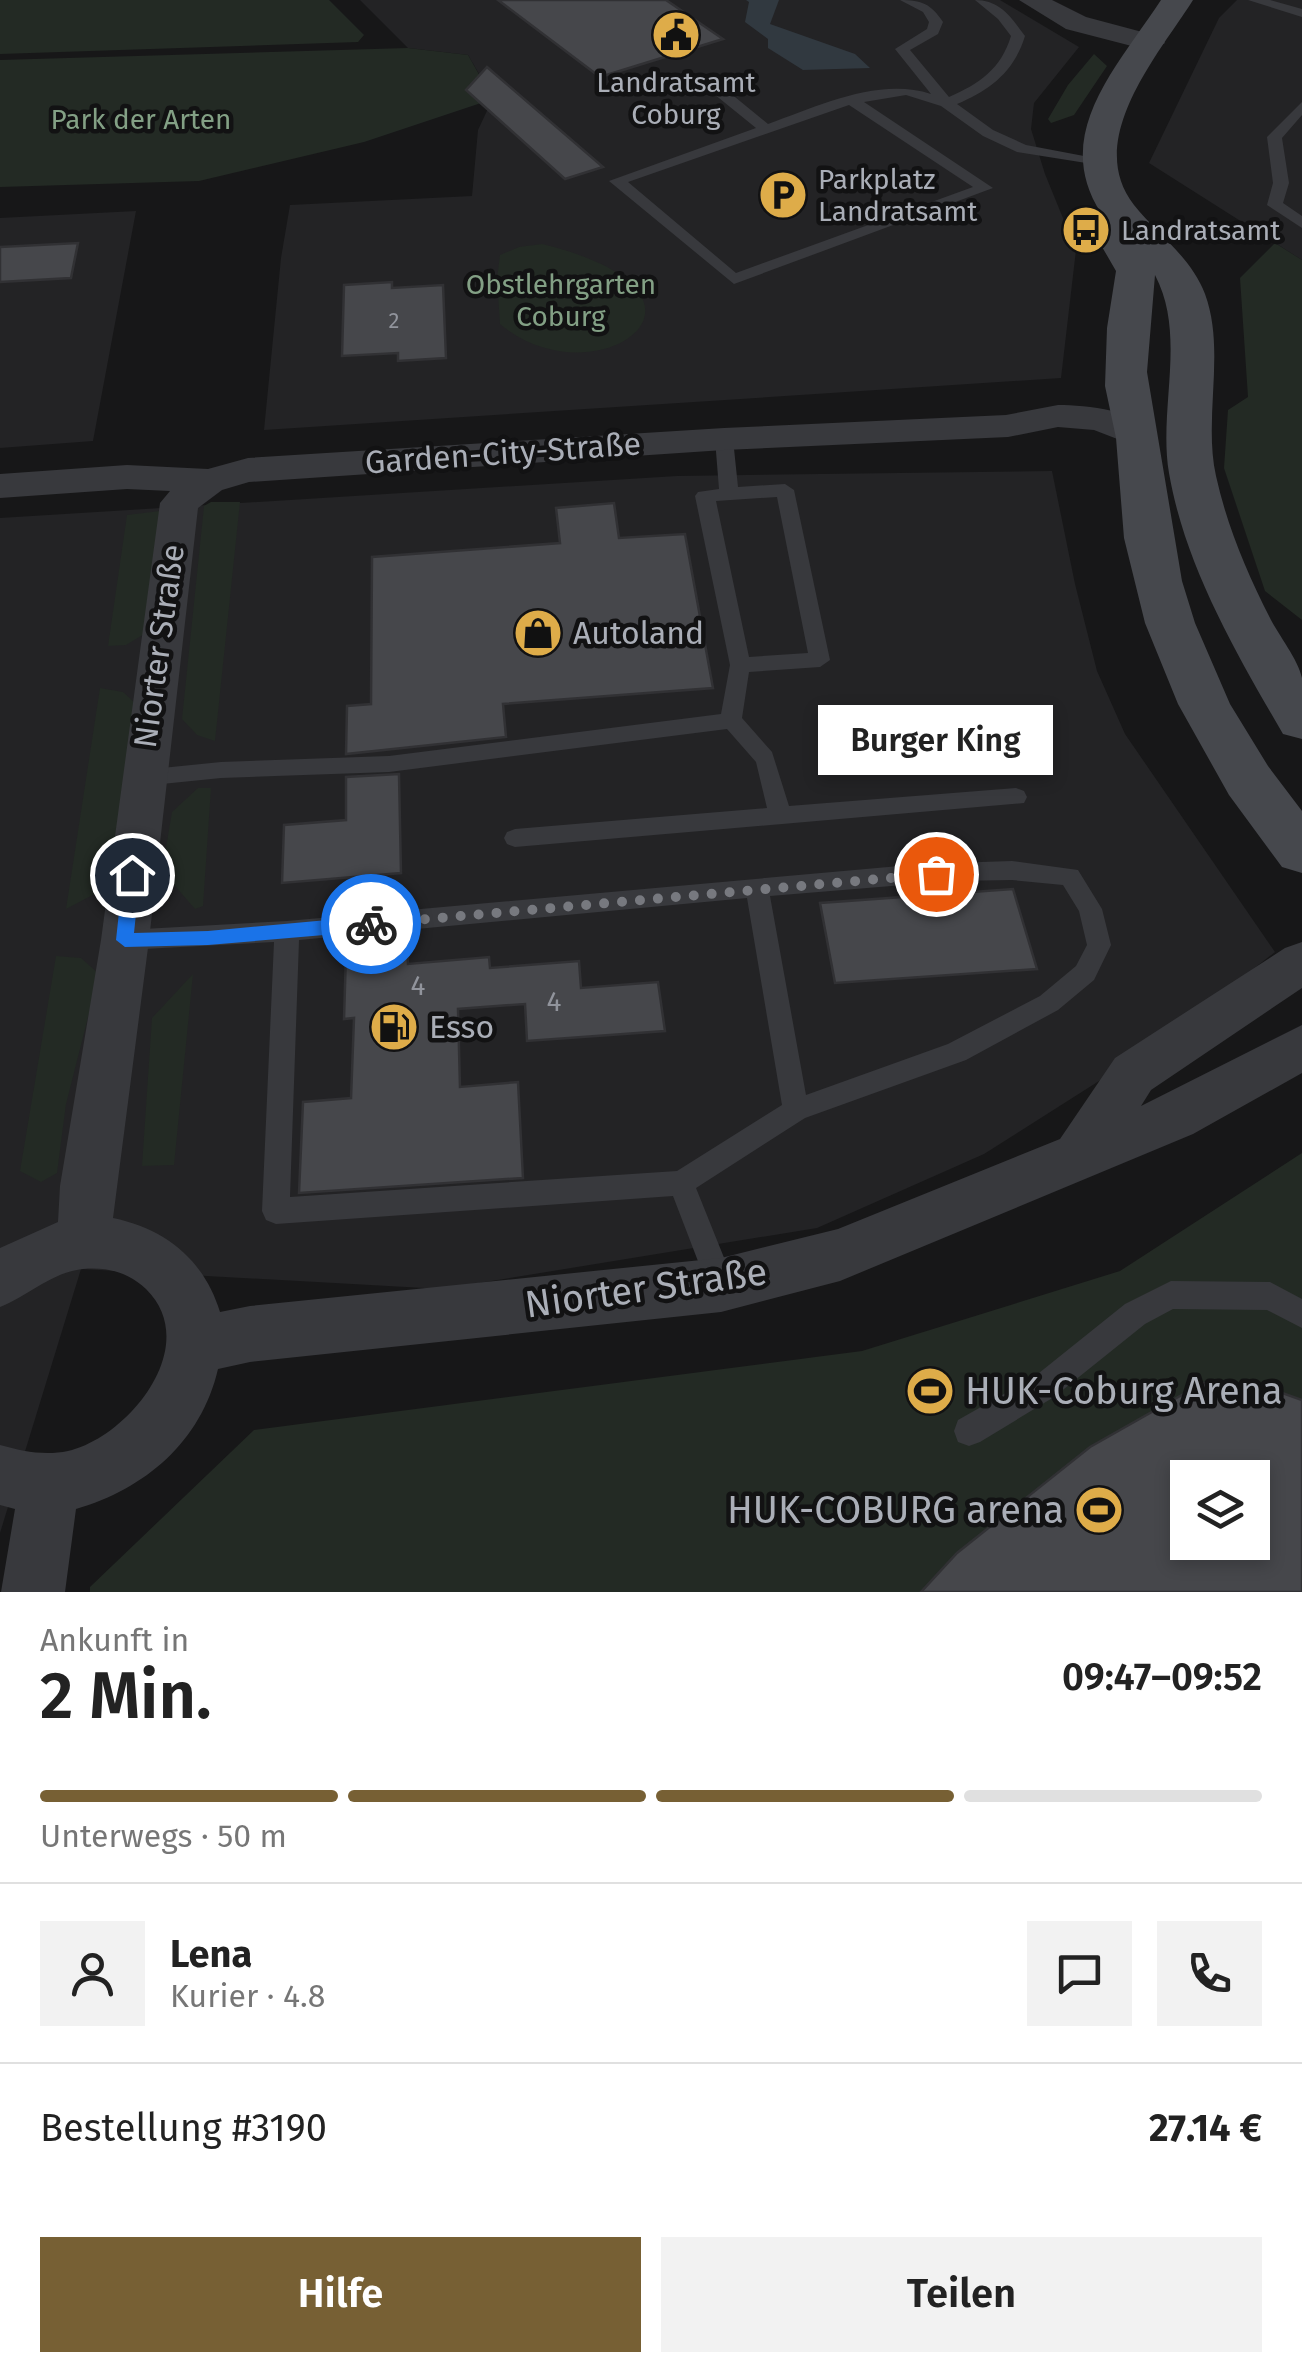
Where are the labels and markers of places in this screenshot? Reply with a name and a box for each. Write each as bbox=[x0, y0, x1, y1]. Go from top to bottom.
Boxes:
public building icon: Landratsamt Coburg bbox=[650, 9, 702, 61]
place label: Landratsamt Coburg bbox=[596, 66, 757, 131]
place label: Parkplatz Landratsamt bbox=[818, 163, 978, 228]
parking icon: Parkplatz Landratsamt bbox=[757, 169, 809, 221]
bus stop icon: Landratsamt bbox=[1060, 204, 1112, 256]
place label: Landratsamt bbox=[1121, 214, 1281, 247]
shop icon: Autoland bbox=[512, 607, 564, 659]
place label: Autoland bbox=[573, 614, 704, 652]
callout: Burger King bbox=[818, 704, 1054, 774]
pin bbox=[894, 832, 979, 917]
pin bbox=[90, 833, 175, 918]
fuel station icon: Esso bbox=[368, 1001, 420, 1053]
place label: Esso bbox=[429, 1008, 494, 1046]
sports icon: HUK-Coburg Arena bbox=[904, 1365, 956, 1417]
place label: HUK-Coburg Arena bbox=[965, 1368, 1283, 1414]
sports icon: HUK-COBURG arena bbox=[1073, 1484, 1125, 1536]
place label: HUK-COBURG arena bbox=[727, 1487, 1064, 1533]

